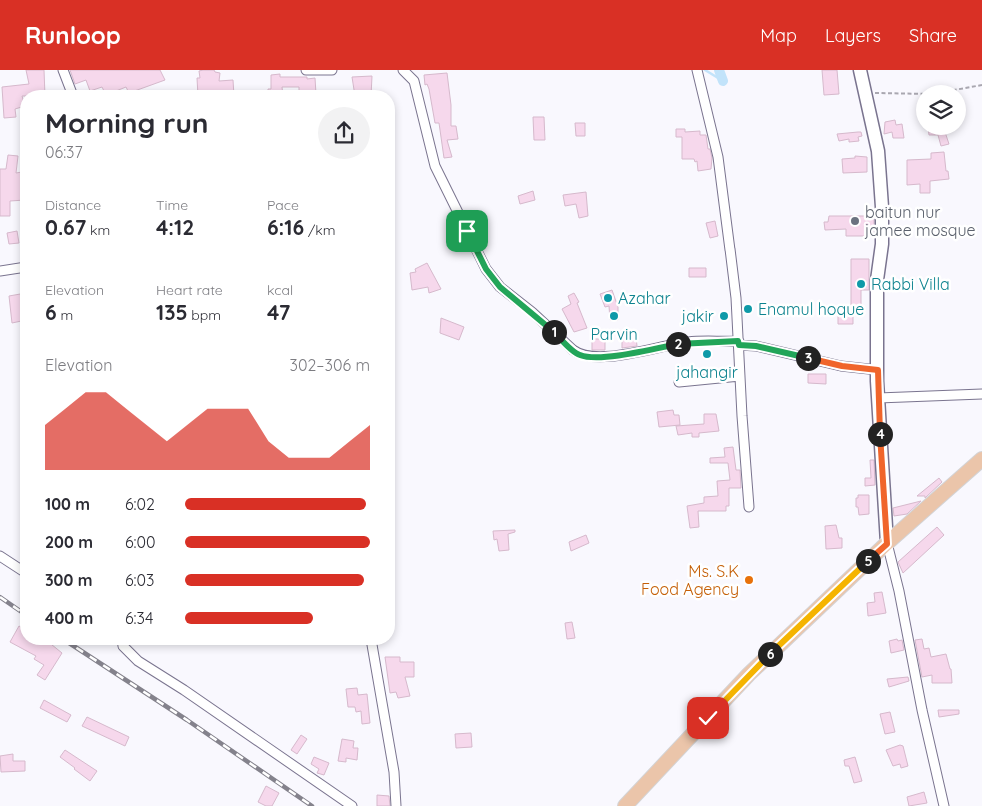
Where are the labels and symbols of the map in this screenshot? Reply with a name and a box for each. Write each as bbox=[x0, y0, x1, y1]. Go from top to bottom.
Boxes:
place label: baitun nur jamee mosque bbox=[864, 202, 976, 240]
pin bbox=[446, 210, 488, 252]
marker: baitun nur jamee mosque bbox=[849, 215, 861, 227]
place label: Rabbi Villa bbox=[871, 274, 950, 294]
marker: Rabbi Villa bbox=[855, 278, 867, 290]
place label: Azahar bbox=[618, 288, 671, 308]
marker: Azahar bbox=[602, 292, 614, 304]
place label: Enamul hoque bbox=[758, 299, 864, 319]
marker: Enamul hoque bbox=[742, 303, 754, 315]
place label: jakir bbox=[681, 306, 714, 326]
marker: Parvin bbox=[608, 310, 620, 322]
marker: jakir bbox=[718, 310, 730, 322]
pin: 1 bbox=[542, 320, 566, 344]
place label: Parvin bbox=[590, 324, 638, 344]
pin: 2 bbox=[666, 332, 690, 356]
pin: 3 bbox=[796, 346, 820, 370]
marker: jahangir bbox=[701, 348, 713, 360]
place label: jahangir bbox=[675, 362, 738, 382]
pin: 4 bbox=[868, 422, 892, 446]
pin: 5 bbox=[856, 548, 880, 574]
place label: Ms. S.K Food Agency bbox=[641, 561, 739, 599]
marker: Ms. S.K Food Agency bbox=[743, 574, 755, 586]
pin: 6 bbox=[758, 642, 782, 666]
pin bbox=[687, 697, 729, 739]

